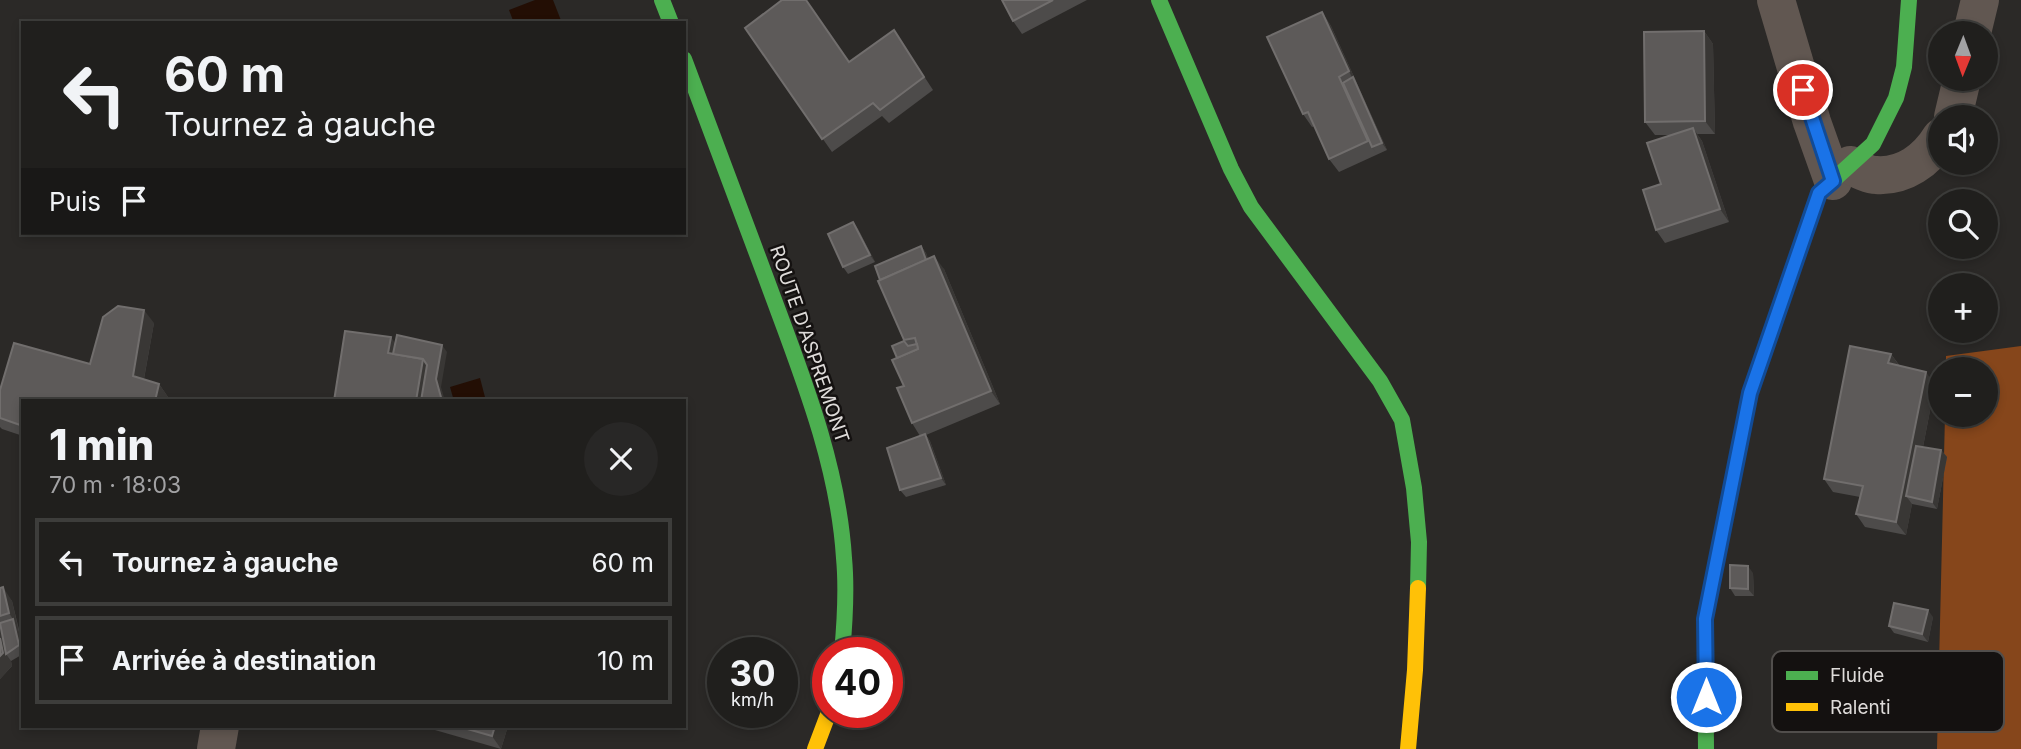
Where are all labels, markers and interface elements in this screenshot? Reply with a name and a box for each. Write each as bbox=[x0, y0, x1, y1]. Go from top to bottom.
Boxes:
north arrow bbox=[1928, 21, 1998, 91]
map controls bbox=[1928, 21, 1998, 427]
text: 60 m bbox=[164, 45, 285, 104]
icon: left bbox=[49, 49, 140, 140]
pin bbox=[1773, 60, 1833, 120]
icon: arrive bbox=[1784, 71, 1822, 109]
text: Tournez à gauche bbox=[164, 105, 436, 144]
button: sound bbox=[1928, 105, 1998, 175]
icon: arrive bbox=[115, 182, 153, 220]
text: Puis bbox=[49, 186, 101, 217]
button: search bbox=[1928, 189, 1998, 259]
street label: ROUTE D'ASPREMONT bbox=[765, 242, 854, 446]
button: + bbox=[1928, 273, 1998, 343]
button: − bbox=[1928, 357, 1998, 427]
text: 1 min bbox=[49, 419, 154, 470]
button: close bbox=[584, 422, 658, 496]
text: 70 m · 18:03 bbox=[49, 471, 181, 499]
icon: left bbox=[53, 543, 91, 581]
text: Tournez à gauche bbox=[112, 547, 338, 578]
text: 60 m bbox=[591, 547, 654, 578]
speed limit sign: 40 bbox=[812, 637, 903, 728]
icon: arrive bbox=[53, 641, 91, 679]
text: Arrivée à destination bbox=[112, 645, 377, 676]
text: 10 m bbox=[597, 645, 654, 676]
legend bbox=[1772, 651, 2004, 732]
text: 30 bbox=[729, 652, 776, 694]
position arrow bbox=[1669, 660, 1743, 734]
text: Fluide bbox=[1830, 664, 1884, 687]
text: km/h bbox=[731, 689, 774, 710]
text: Ralenti bbox=[1830, 696, 1891, 719]

